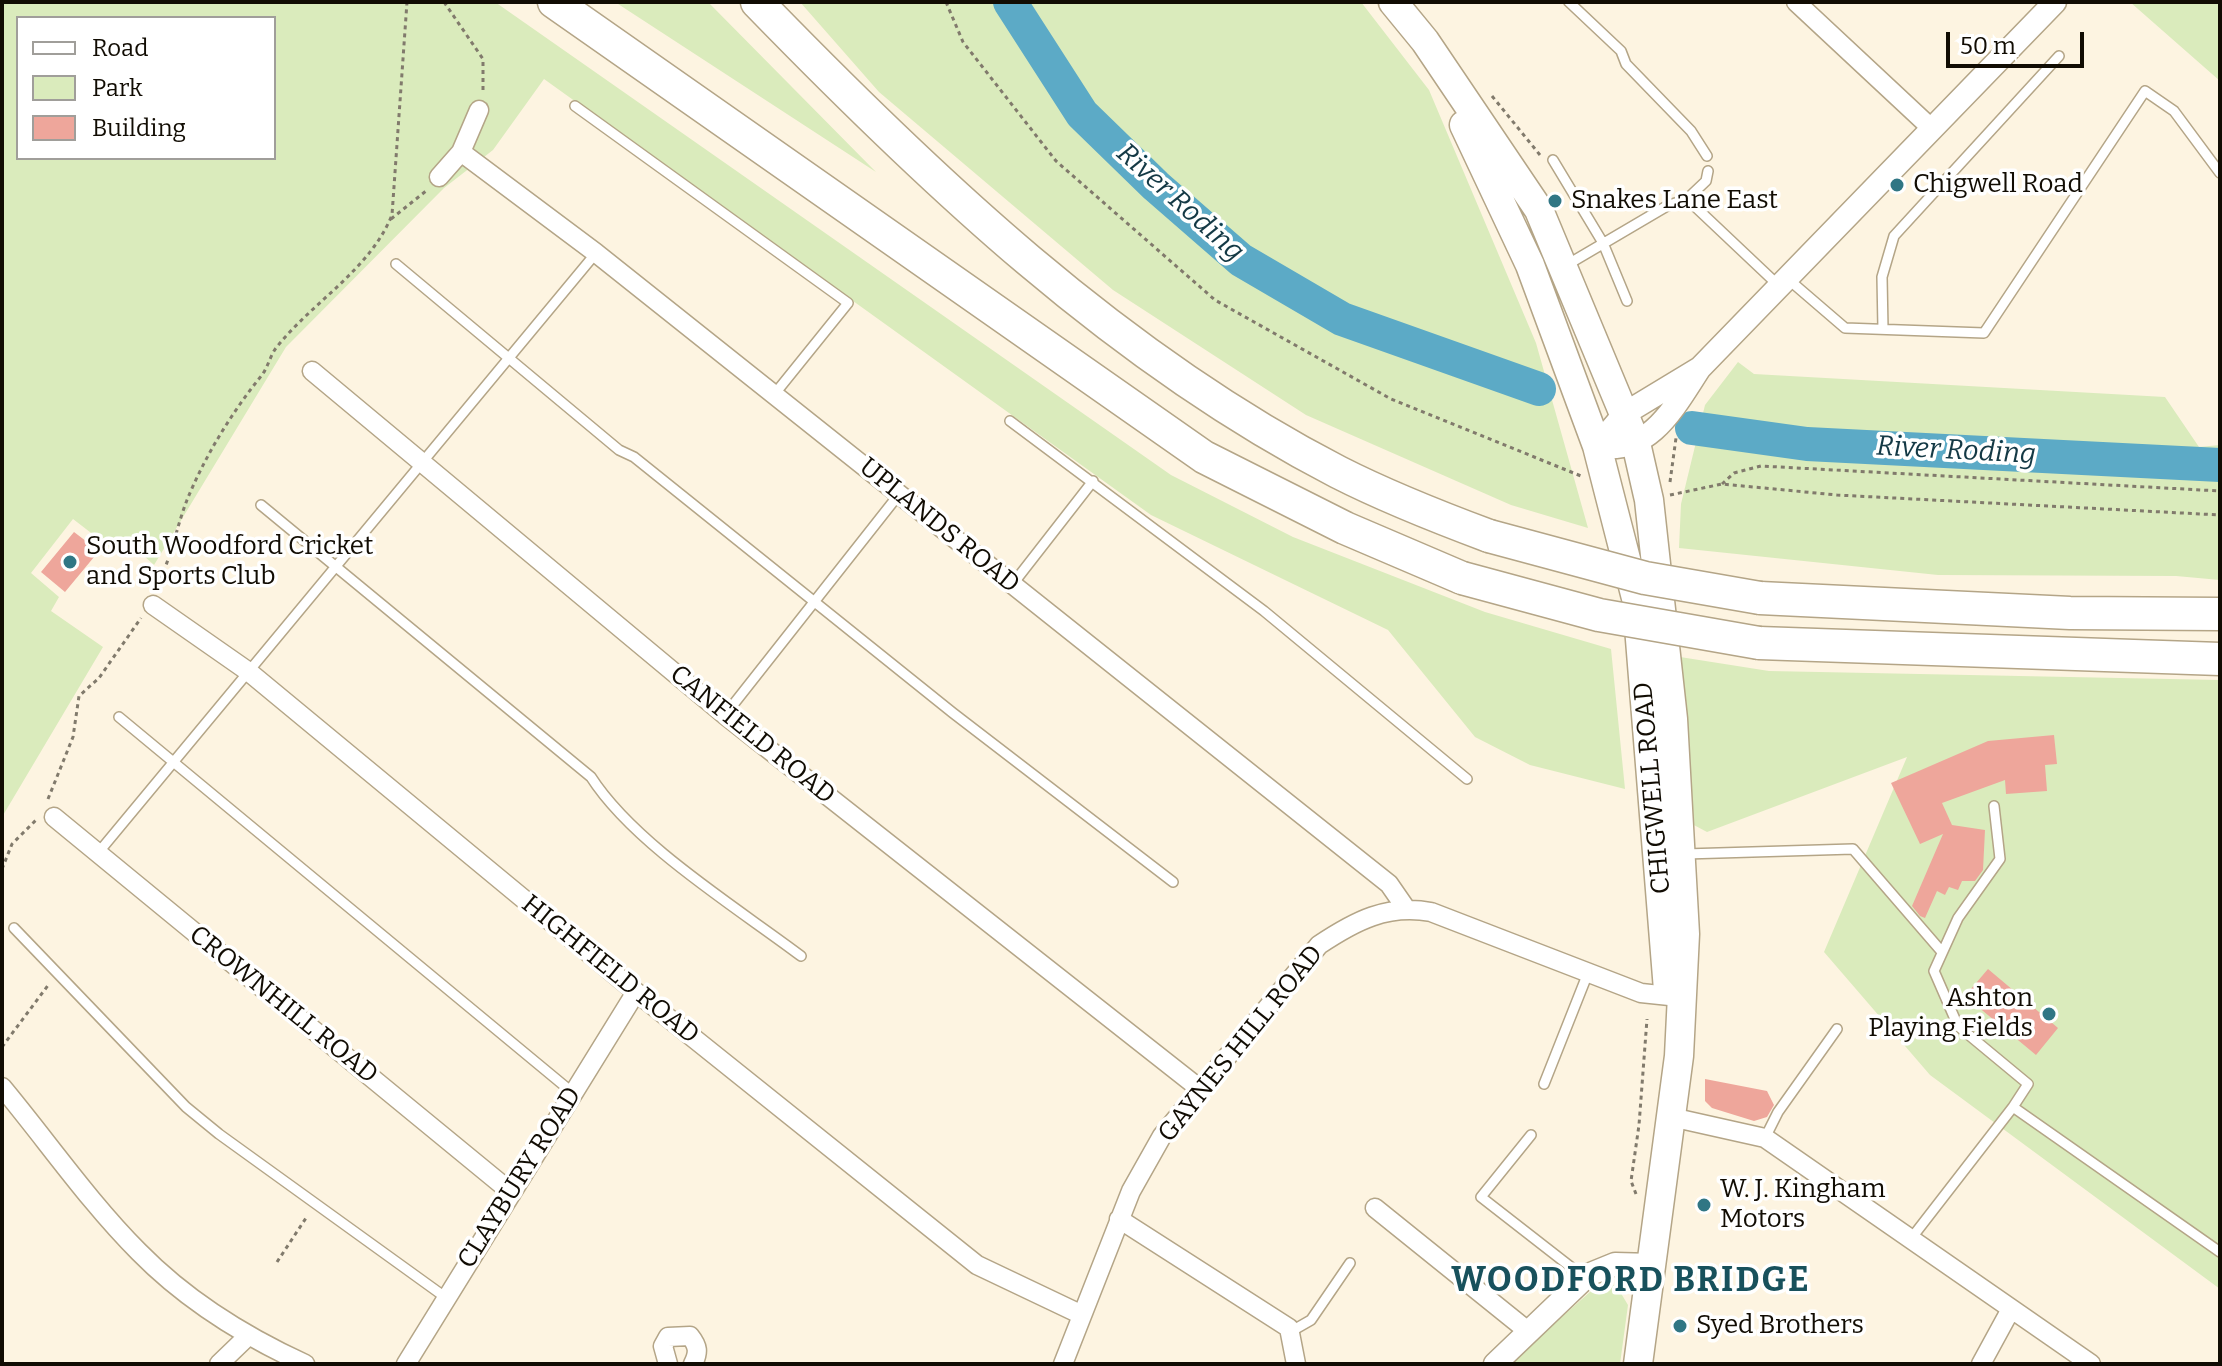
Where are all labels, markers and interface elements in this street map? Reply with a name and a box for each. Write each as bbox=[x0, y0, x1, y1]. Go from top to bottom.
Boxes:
legend bbox=[16, 16, 276, 160]
scale bar bbox=[1950, 16, 2088, 66]
text: 50 m bbox=[1960, 32, 2016, 60]
text: Road bbox=[92, 34, 148, 62]
text: Park bbox=[92, 74, 143, 102]
text: Building bbox=[92, 114, 186, 142]
water label: River Roding bbox=[1109, 137, 1251, 269]
place label: Chigwell Road bbox=[1913, 169, 2083, 201]
marker: Chigwell Road bbox=[1888, 176, 1906, 194]
place label: Snakes Lane East bbox=[1571, 185, 1778, 217]
marker: Snakes Lane East bbox=[1546, 192, 1564, 210]
water label: River Roding bbox=[1875, 430, 2037, 472]
street label: UPLANDS ROAD bbox=[853, 452, 1025, 600]
place label: South Woodford Cricket and Sports Club bbox=[86, 531, 373, 592]
marker: South Woodford Cricket and Sports Club bbox=[61, 553, 79, 571]
street label: CANFIELD ROAD bbox=[663, 659, 841, 811]
street label: CHIGWELL ROAD bbox=[1628, 681, 1678, 895]
street label: HIGHFIELD ROAD bbox=[515, 889, 705, 1051]
street label: CROWNHILL ROAD bbox=[182, 919, 384, 1091]
street label: GAYNES HILL ROAD bbox=[1152, 939, 1330, 1149]
place label: Ashton Playing Fields bbox=[1868, 983, 2033, 1044]
marker: Ashton Playing Fields bbox=[2040, 1005, 2058, 1023]
street label: CLAYBURY ROAD bbox=[452, 1081, 588, 1275]
place label: W. J. Kingham Motors bbox=[1720, 1174, 1886, 1236]
marker: W. J. Kingham Motors bbox=[1695, 1196, 1713, 1214]
district label: WOODFORD BRIDGE bbox=[1451, 1262, 1811, 1302]
place label: Syed Brothers bbox=[1696, 1310, 1864, 1342]
marker: Syed Brothers bbox=[1671, 1317, 1689, 1335]

